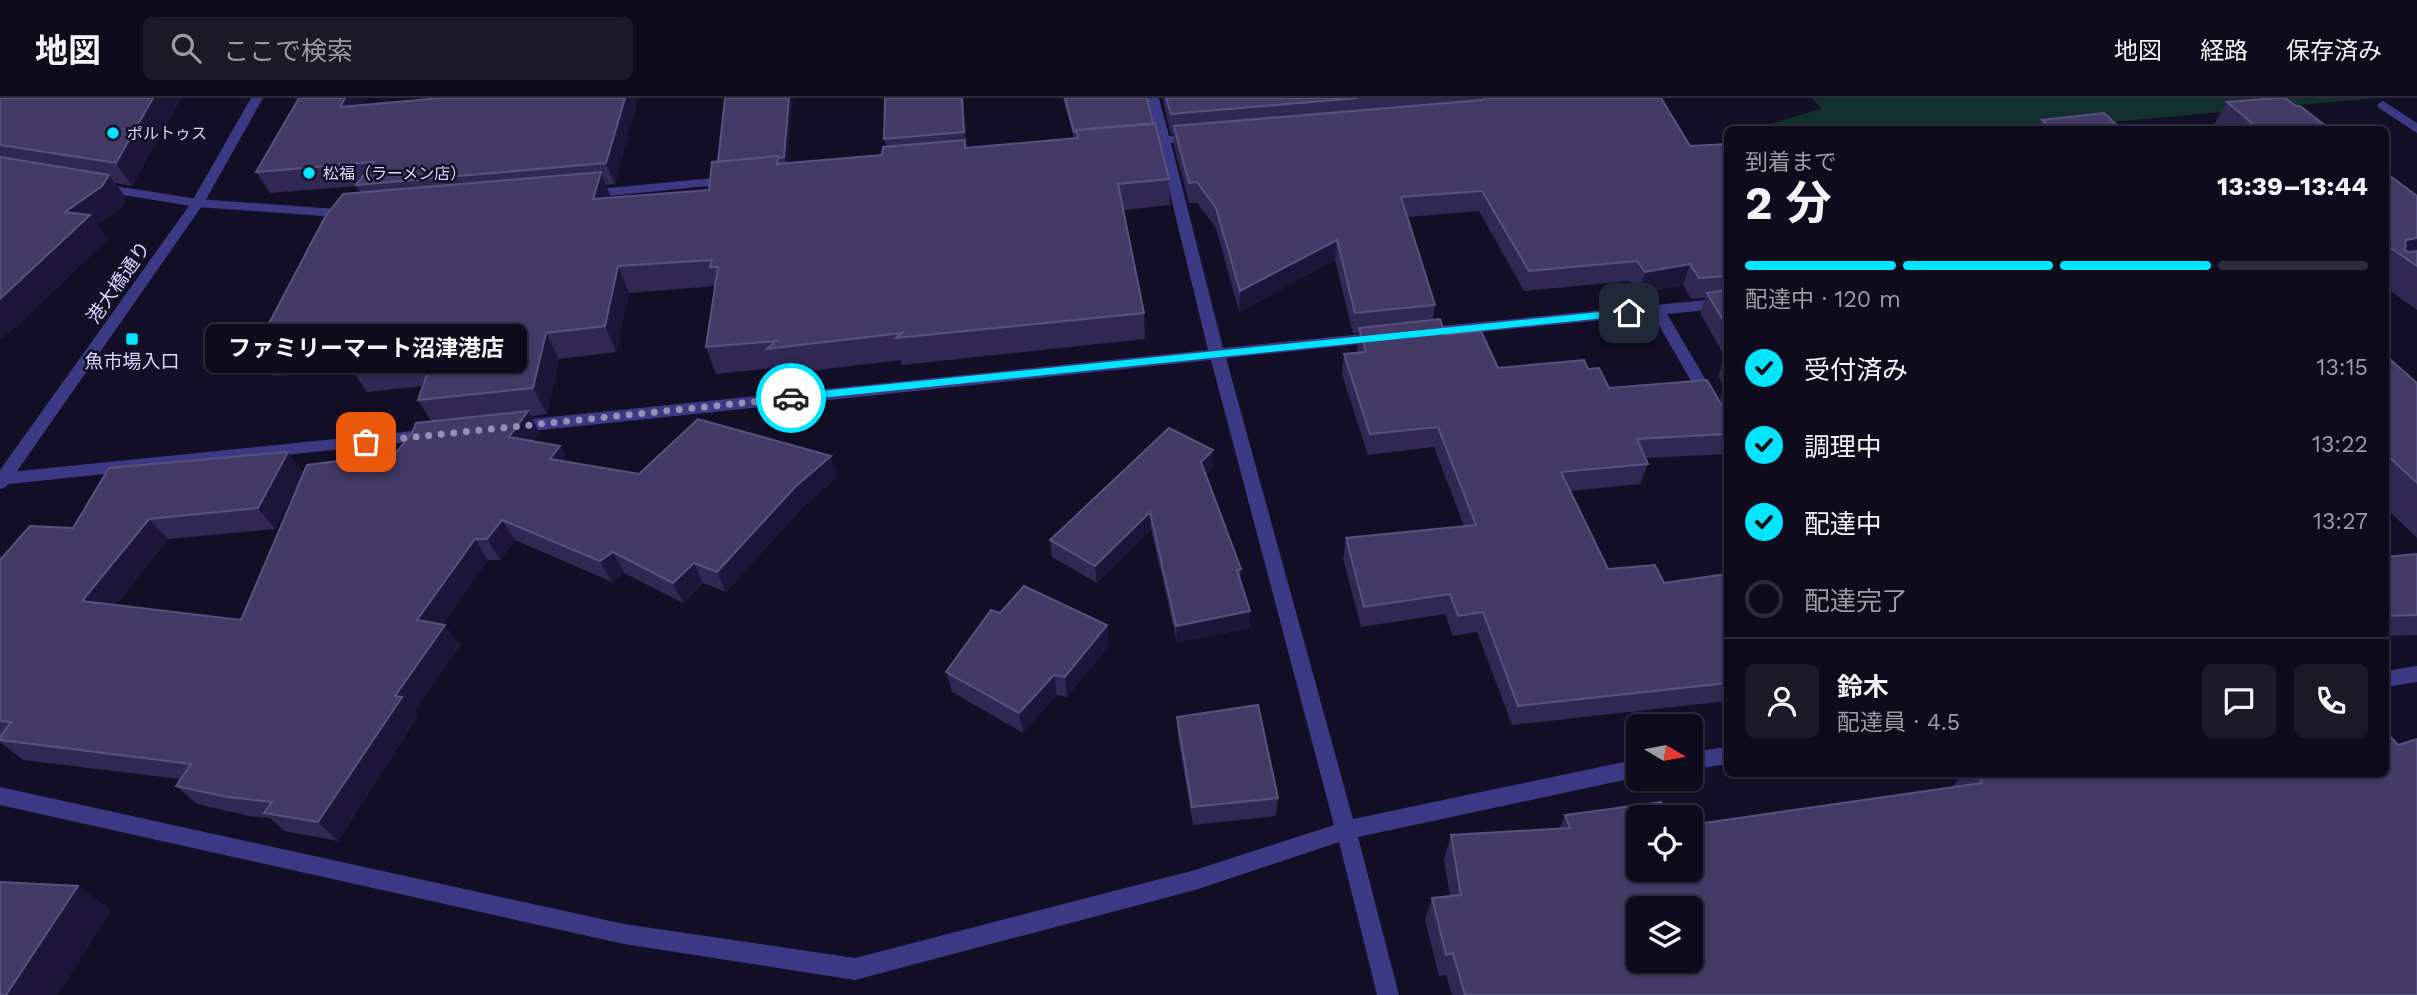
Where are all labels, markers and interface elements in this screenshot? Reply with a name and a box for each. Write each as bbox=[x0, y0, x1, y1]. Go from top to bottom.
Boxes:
search box bbox=[143, 17, 633, 80]
icon: search bbox=[167, 29, 205, 67]
text: 地図 bbox=[35, 31, 101, 70]
text: ここで検索 bbox=[223, 36, 353, 66]
text: 地図 bbox=[2114, 37, 2162, 65]
text: 経路 bbox=[2200, 37, 2248, 65]
text: 保存済み bbox=[2286, 37, 2382, 65]
place label: ポルトゥス bbox=[127, 124, 207, 143]
marker: ポルトゥス bbox=[105, 125, 121, 141]
text: 到着まで bbox=[1745, 149, 1837, 176]
place label: 松福（ラーメン店） bbox=[323, 164, 466, 183]
marker: 松福（ラーメン店） bbox=[301, 165, 317, 181]
text: 13:39–13:44 bbox=[2217, 171, 2368, 201]
text: 2 分 bbox=[1745, 176, 1832, 230]
street label: 港大橋通り bbox=[82, 237, 155, 328]
pin bbox=[1599, 283, 1659, 343]
text: 配達中 · 120 m bbox=[1745, 286, 1901, 313]
icon: home bbox=[1610, 294, 1648, 332]
callout: ファミリーマート沼津港店 bbox=[205, 323, 527, 372]
marker: 魚市場入口 bbox=[124, 331, 140, 347]
text: ファミリーマート沼津港店 bbox=[228, 335, 504, 362]
icon: check bbox=[1745, 349, 1783, 387]
place label: 魚市場入口 bbox=[84, 350, 180, 373]
text: 13:15 bbox=[2316, 354, 2368, 381]
text: 受付済み bbox=[1804, 355, 1908, 385]
courier bbox=[756, 363, 826, 433]
icon: car bbox=[772, 379, 810, 417]
pin bbox=[336, 412, 396, 472]
icon: bag bbox=[347, 423, 385, 461]
icon: check bbox=[1745, 426, 1783, 464]
text: 13:22 bbox=[2312, 431, 2368, 458]
text: 調理中 bbox=[1804, 432, 1882, 462]
icon: check bbox=[1745, 503, 1783, 541]
text: 13:27 bbox=[2313, 508, 2368, 535]
text: 配達中 bbox=[1804, 509, 1882, 539]
text: 配達完了 bbox=[1804, 586, 1908, 616]
button: person bbox=[1745, 664, 1819, 738]
button: chat bbox=[2202, 664, 2276, 738]
button: phone bbox=[2294, 664, 2368, 738]
text: 鈴木 bbox=[1837, 672, 1889, 702]
text: 配達員 · 4.5 bbox=[1837, 709, 1960, 736]
north arrow bbox=[1626, 714, 1703, 791]
map controls bbox=[1626, 714, 1703, 973]
button: locate bbox=[1626, 805, 1703, 882]
button: layers bbox=[1626, 896, 1703, 973]

